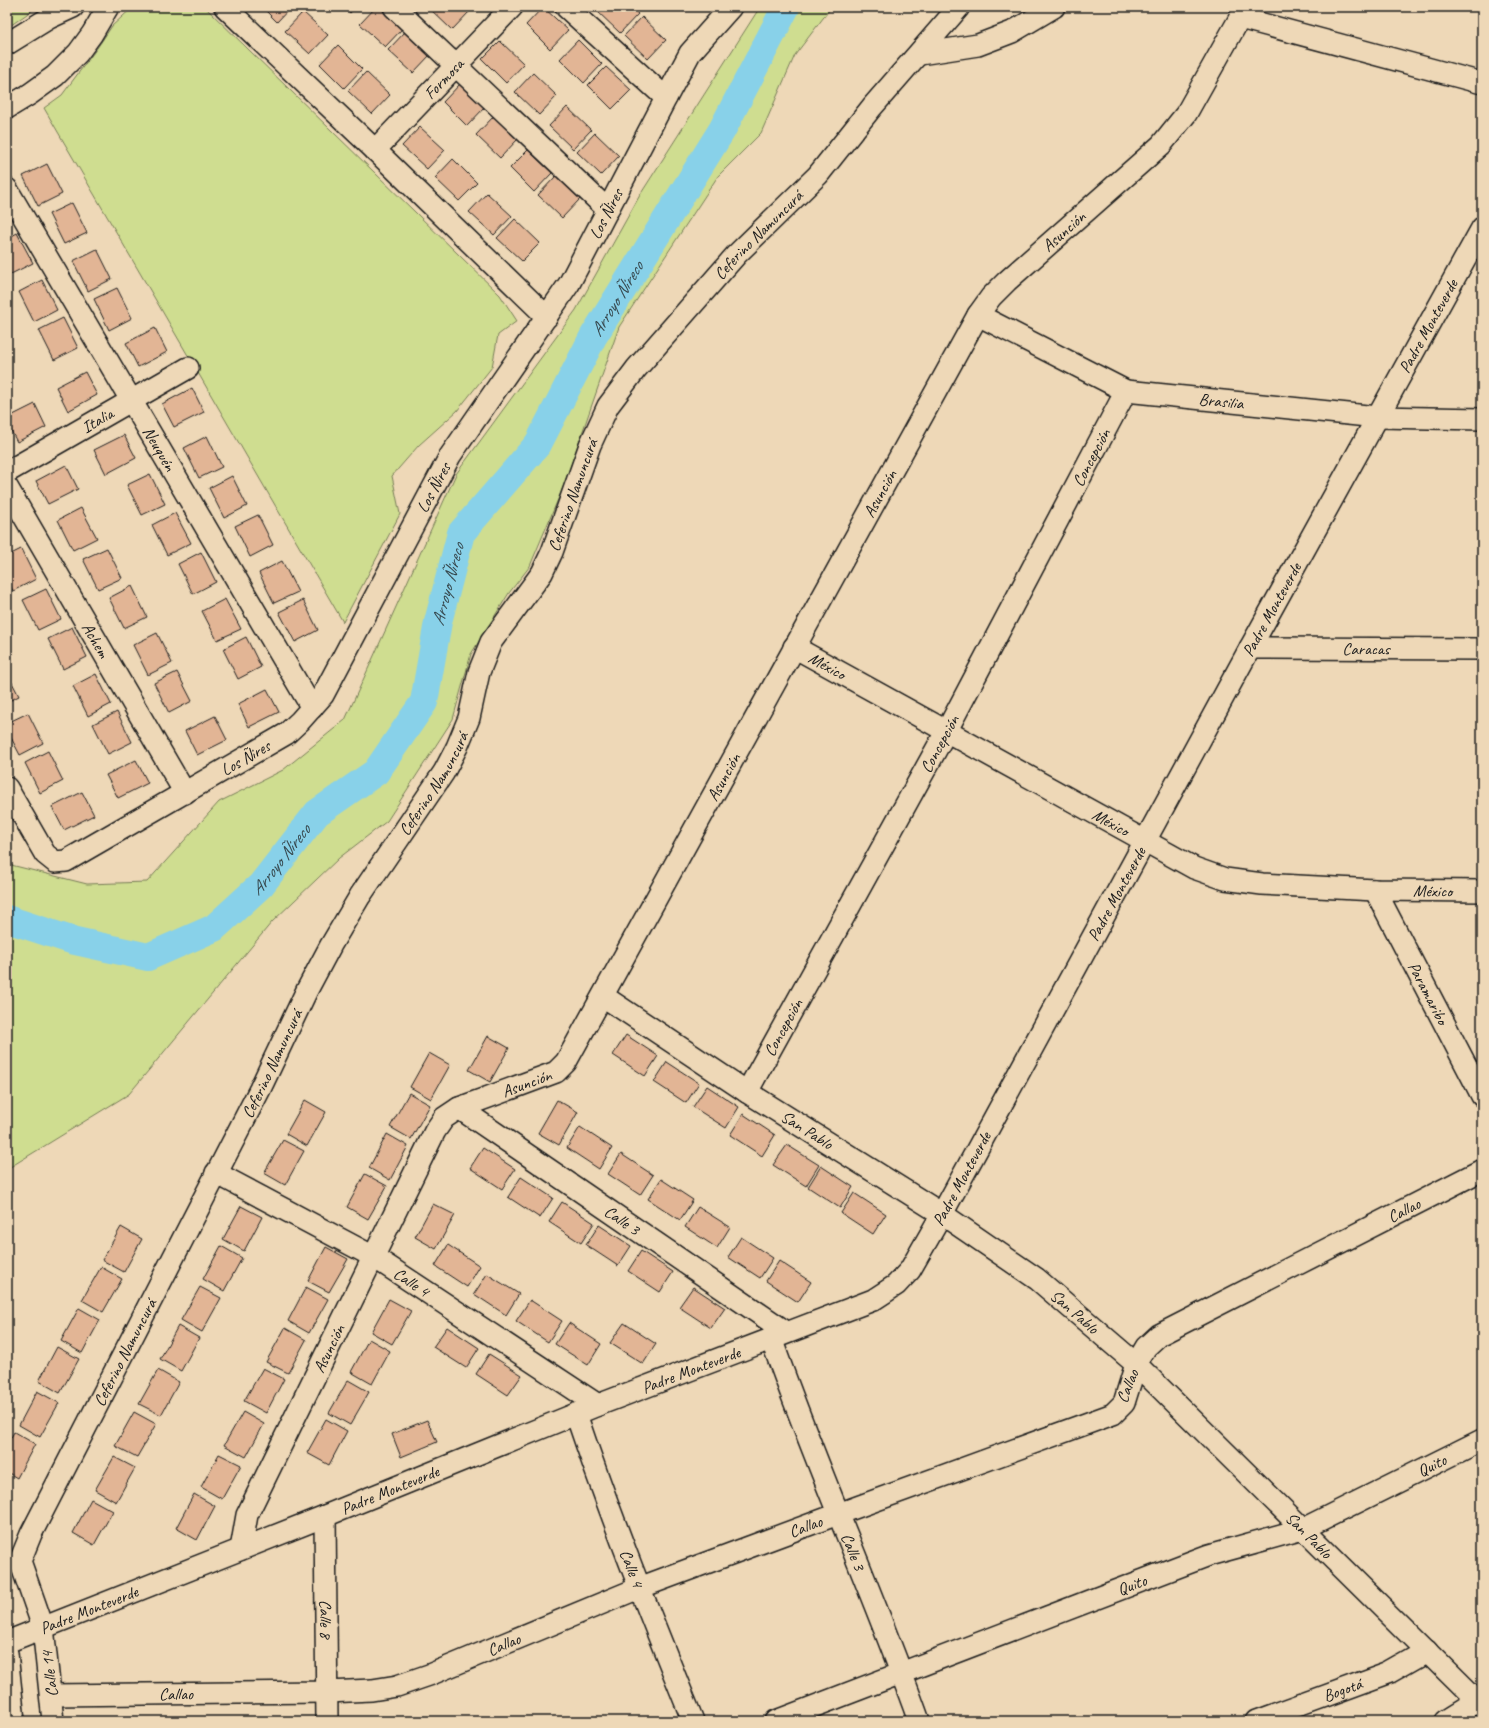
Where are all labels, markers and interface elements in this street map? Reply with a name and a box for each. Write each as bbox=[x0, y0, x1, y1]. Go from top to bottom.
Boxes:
street label: Formosa bbox=[419, 53, 470, 104]
street label: Los Ñires bbox=[584, 184, 628, 242]
street label: Ceferino Namuncurá bbox=[709, 185, 809, 284]
street label: Asunción bbox=[1038, 206, 1091, 256]
water label: Arroyo Ñireco bbox=[585, 255, 650, 340]
street label: Padre Monteverde bbox=[1394, 274, 1463, 377]
street label: Brasilia bbox=[1198, 389, 1246, 414]
street label: Italia bbox=[78, 402, 119, 438]
street label: Neuquén bbox=[138, 423, 181, 476]
street label: Concepción bbox=[1068, 424, 1116, 490]
street label: Ceferino Namuncurá bbox=[543, 434, 603, 554]
street label: Los Ñires bbox=[412, 458, 456, 516]
street label: Asunción bbox=[859, 465, 902, 521]
water label: Arroyo Ñireco bbox=[427, 539, 469, 628]
street label: Padre Monteverde bbox=[1237, 558, 1307, 660]
street label: Achem bbox=[77, 619, 114, 662]
street label: Caracas bbox=[1342, 638, 1392, 660]
street label: México bbox=[805, 647, 851, 685]
street label: Concepción bbox=[916, 710, 965, 776]
street label: Ceferino Namuncurá bbox=[394, 727, 474, 840]
street label: Los Ñires bbox=[217, 735, 275, 780]
street label: Asunción bbox=[702, 749, 746, 805]
street label: México bbox=[1088, 804, 1134, 842]
water label: Arroyo Ñireco bbox=[246, 818, 317, 900]
street label: Padre Monteverde bbox=[1083, 842, 1151, 945]
street label: México bbox=[1413, 880, 1454, 902]
street label: Paramaribo bbox=[1403, 958, 1454, 1030]
street label: Concepción bbox=[759, 994, 808, 1060]
street label: Ceferino Namuncurá bbox=[237, 1005, 308, 1122]
street label: Asunción bbox=[499, 1064, 556, 1102]
street label: San Pablo bbox=[777, 1106, 838, 1155]
street label: Padre Monteverde bbox=[928, 1127, 996, 1229]
street label: Callao bbox=[1384, 1193, 1425, 1228]
street label: Calle 3 bbox=[600, 1201, 645, 1241]
street label: Calle 4 bbox=[389, 1263, 435, 1303]
street label: San Pablo bbox=[1046, 1285, 1104, 1339]
street label: Ceferino Namuncurá bbox=[89, 1294, 162, 1410]
street label: Asunción bbox=[308, 1320, 350, 1376]
street label: Padre Monteverde bbox=[639, 1341, 744, 1398]
street label: Callao bbox=[1111, 1366, 1144, 1406]
street label: Quito bbox=[1414, 1449, 1451, 1481]
street label: Padre Monteverde bbox=[338, 1460, 443, 1519]
street label: San Pablo bbox=[1281, 1508, 1337, 1564]
street label: Callao bbox=[786, 1510, 826, 1542]
street label: Calle 3 bbox=[836, 1530, 871, 1575]
street label: Calle 4 bbox=[615, 1547, 649, 1592]
street label: Quito bbox=[1114, 1570, 1150, 1600]
street label: Padre Monteverde bbox=[37, 1581, 142, 1639]
street label: Calle 8 bbox=[315, 1600, 336, 1641]
street label: Callao bbox=[484, 1628, 524, 1661]
street label: Calle 14 bbox=[36, 1647, 63, 1698]
street label: Bogotá bbox=[1320, 1673, 1366, 1707]
street label: Callao bbox=[159, 1683, 194, 1705]

